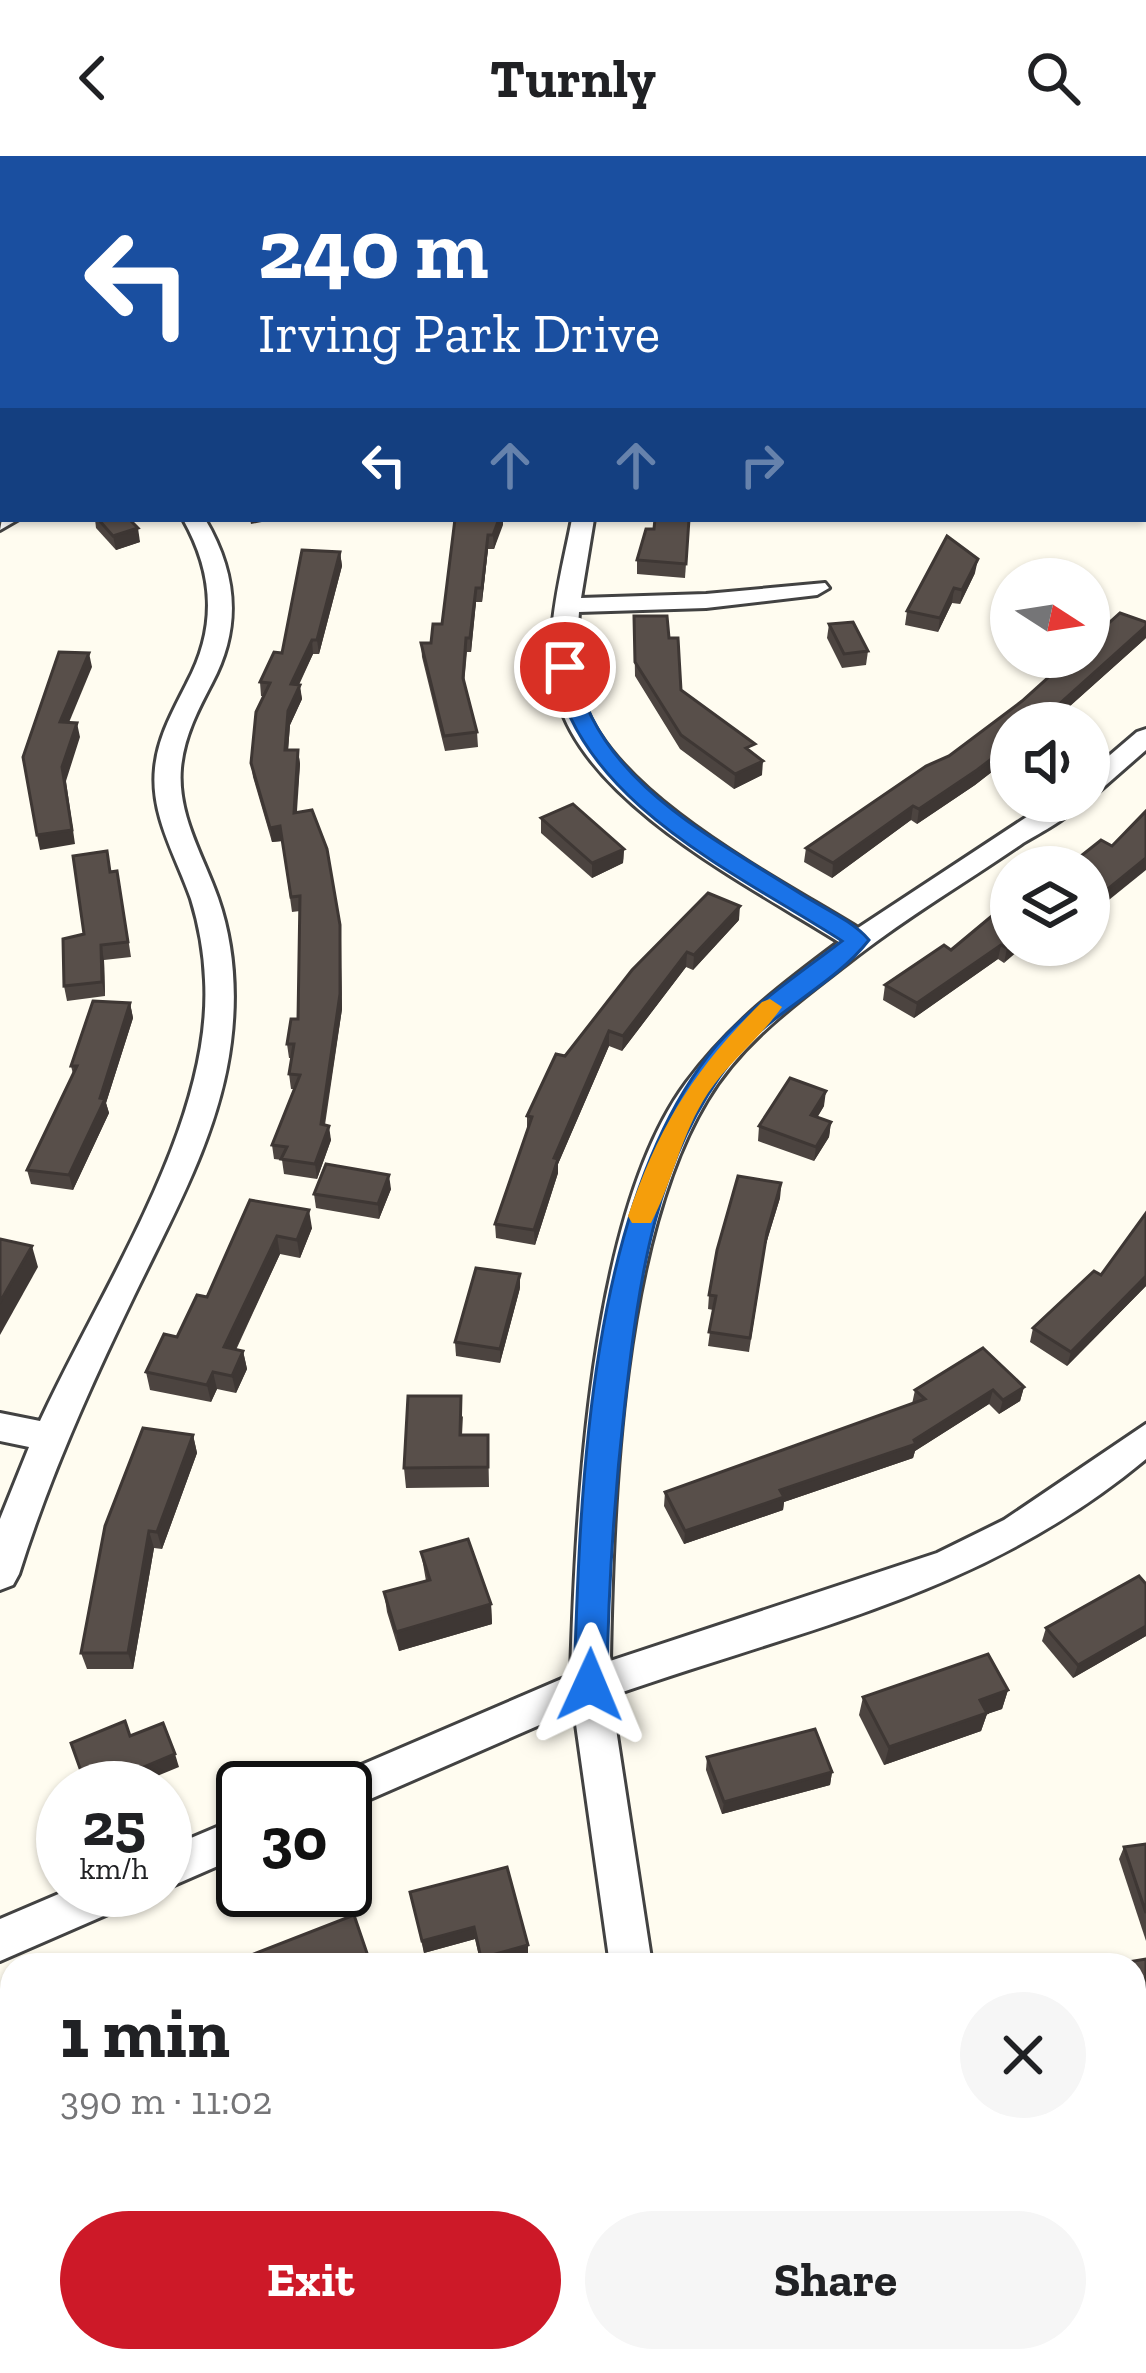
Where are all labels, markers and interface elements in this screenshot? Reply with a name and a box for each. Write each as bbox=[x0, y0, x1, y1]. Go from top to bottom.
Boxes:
icon: back bbox=[60, 45, 126, 111]
icon: search bbox=[1020, 45, 1086, 111]
text: Turnly bbox=[490, 46, 656, 111]
text: 240 m bbox=[258, 199, 489, 300]
icon: left bbox=[60, 204, 216, 360]
text: Irving Park Drive bbox=[258, 301, 660, 366]
icon: left bbox=[351, 432, 417, 498]
icon: ahead bbox=[477, 432, 543, 498]
icon: ahead bbox=[603, 432, 669, 498]
icon: right bbox=[729, 432, 795, 498]
north arrow bbox=[990, 558, 1110, 678]
map controls bbox=[990, 558, 1110, 966]
pin bbox=[514, 616, 616, 718]
icon: arrive bbox=[532, 634, 598, 700]
button: sound bbox=[990, 702, 1110, 822]
button: layers bbox=[990, 846, 1110, 966]
position arrow bbox=[527, 1622, 653, 1748]
speed limit sign: 30 bbox=[216, 1761, 372, 1917]
text: 25 bbox=[82, 1788, 146, 1860]
text: km/h bbox=[80, 1851, 148, 1887]
text: 1 min bbox=[60, 1989, 230, 2075]
button: close bbox=[960, 1992, 1086, 2118]
text: 390 m · 11:02 bbox=[60, 2077, 272, 2124]
button: Exit bbox=[60, 2211, 561, 2349]
button: Share bbox=[585, 2211, 1086, 2349]

